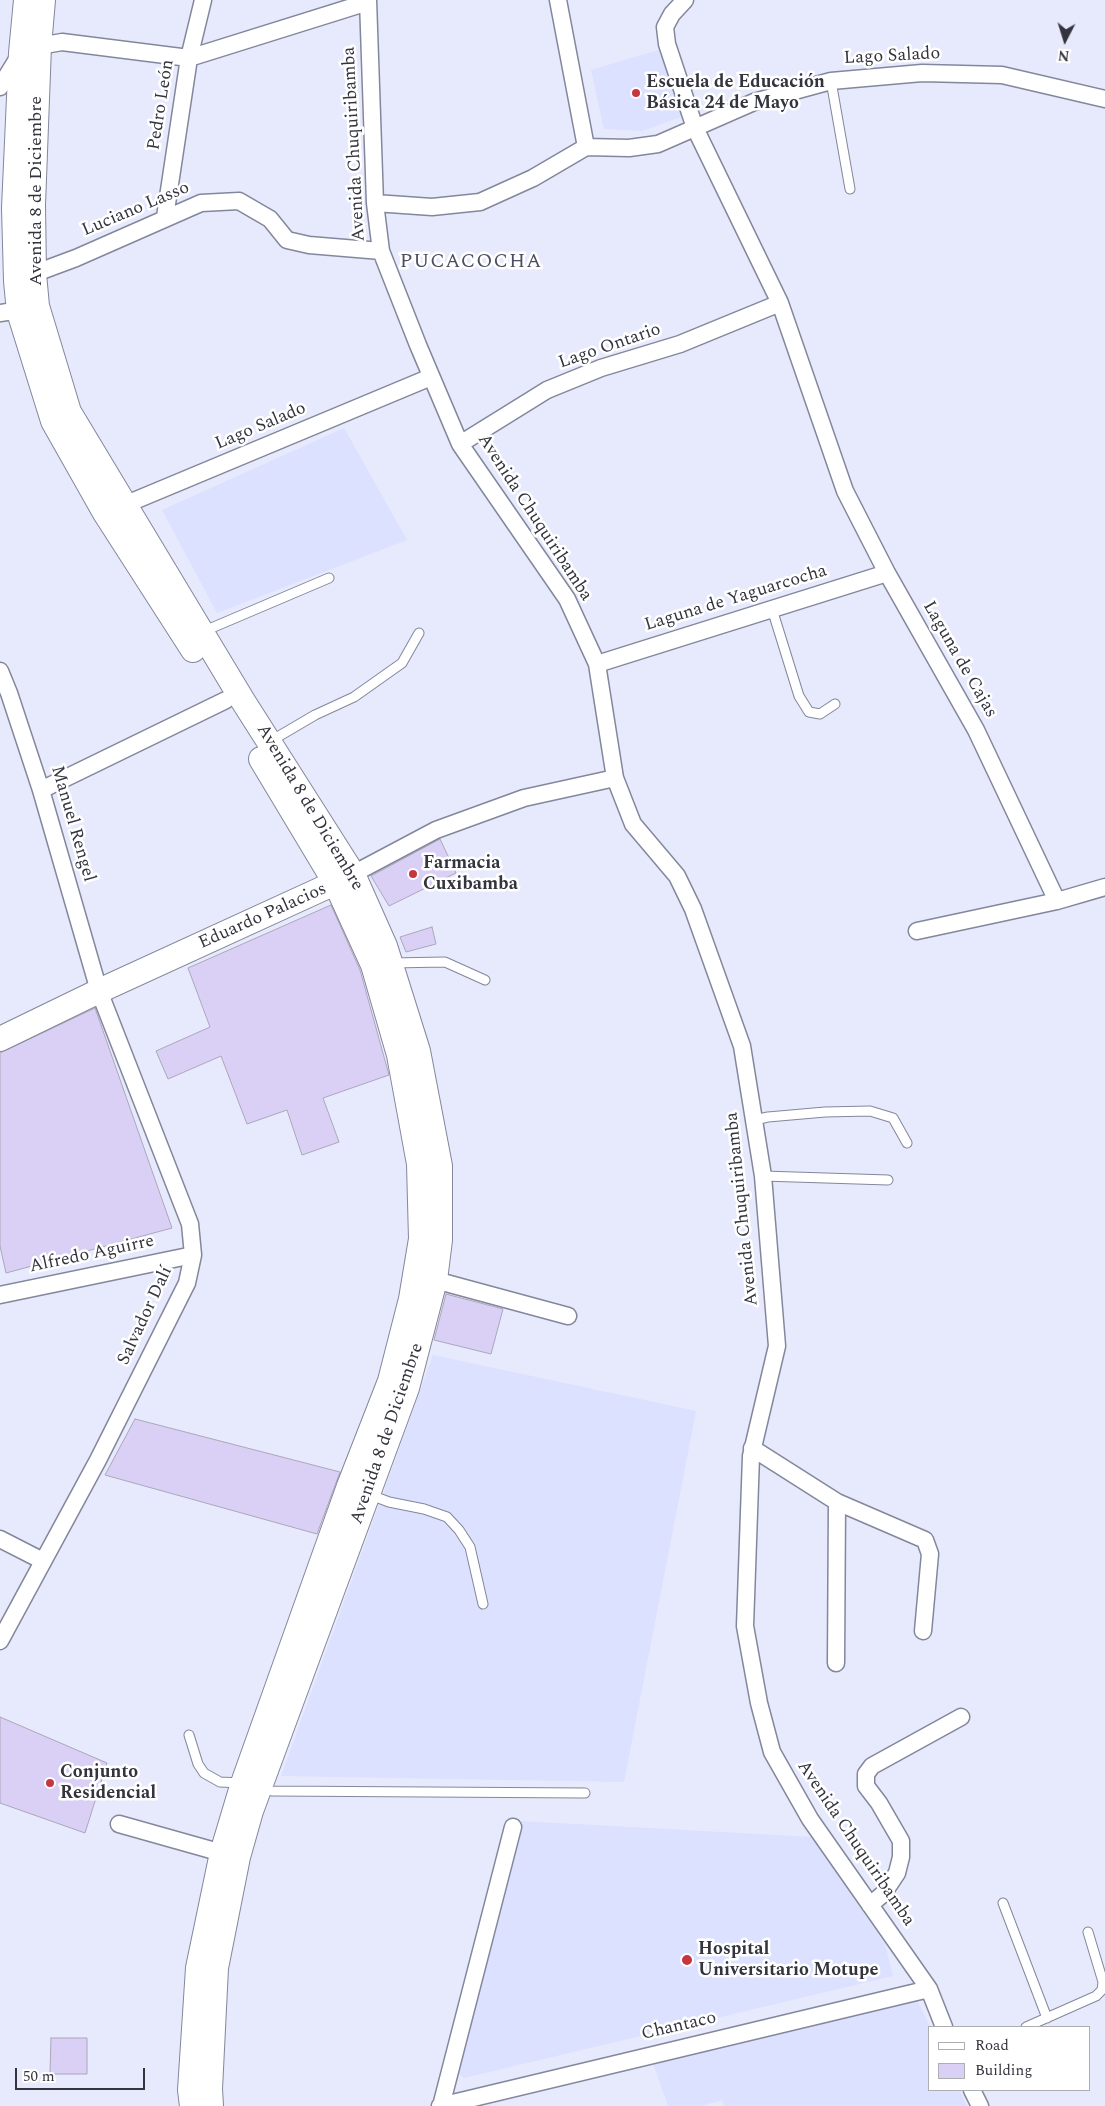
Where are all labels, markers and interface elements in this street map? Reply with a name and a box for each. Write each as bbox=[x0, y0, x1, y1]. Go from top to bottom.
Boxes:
north arrow bbox=[1040, 15, 1090, 65]
street label: Lago Salado bbox=[843, 44, 941, 70]
text: N bbox=[1057, 44, 1070, 66]
street label: Avenida Chuquiribamba bbox=[339, 46, 371, 242]
street label: Pedro León bbox=[144, 58, 180, 152]
place label: Escuela de Educación Básica 24 de Mayo bbox=[646, 72, 825, 115]
marker: Escuela de Educación Básica 24 de Mayo bbox=[630, 87, 642, 99]
street label: Avenida 8 de Diciembre bbox=[26, 96, 48, 286]
street label: Luciano Lasso bbox=[79, 178, 193, 242]
district label: PUCACOCHA bbox=[399, 251, 543, 275]
street label: Lago Ontario bbox=[556, 319, 664, 375]
street label: Lago Salado bbox=[212, 398, 310, 456]
street label: Avenida Chuquiribamba bbox=[472, 430, 596, 606]
street label: Laguna de Yaguarcocha bbox=[642, 561, 830, 637]
street label: Laguna de Cajas bbox=[917, 598, 1001, 722]
street label: Avenida 8 de Diciembre bbox=[251, 721, 367, 895]
street label: Manuel Rengel bbox=[45, 763, 99, 885]
place label: Farmacia Cuxibamba bbox=[423, 853, 518, 896]
marker: Farmacia Cuxibamba bbox=[407, 868, 419, 880]
street label: Eduardo Palacios bbox=[196, 879, 330, 955]
street label: Avenida Chuquiribamba bbox=[722, 1111, 764, 1307]
street label: Alfredo Aguirre bbox=[28, 1231, 156, 1279]
street label: Salvador Dalí bbox=[114, 1263, 178, 1369]
street label: Avenida 8 de Diciembre bbox=[347, 1341, 429, 1527]
street label: Avenida Chuquiribamba bbox=[792, 1757, 918, 1931]
place label: Conjunto Residencial bbox=[60, 1762, 156, 1805]
marker: Conjunto Residencial bbox=[44, 1777, 56, 1789]
place label: Hospital Universitario Motupe bbox=[698, 1939, 878, 1982]
marker: Hospital Universitario Motupe bbox=[680, 1953, 694, 1967]
street label: Chantaco bbox=[639, 2008, 719, 2046]
legend bbox=[928, 2026, 1090, 2091]
text: Road bbox=[975, 2034, 1009, 2057]
scale bar bbox=[18, 2058, 148, 2090]
text: Building bbox=[975, 2059, 1032, 2082]
text: 50 m bbox=[23, 2065, 55, 2088]

